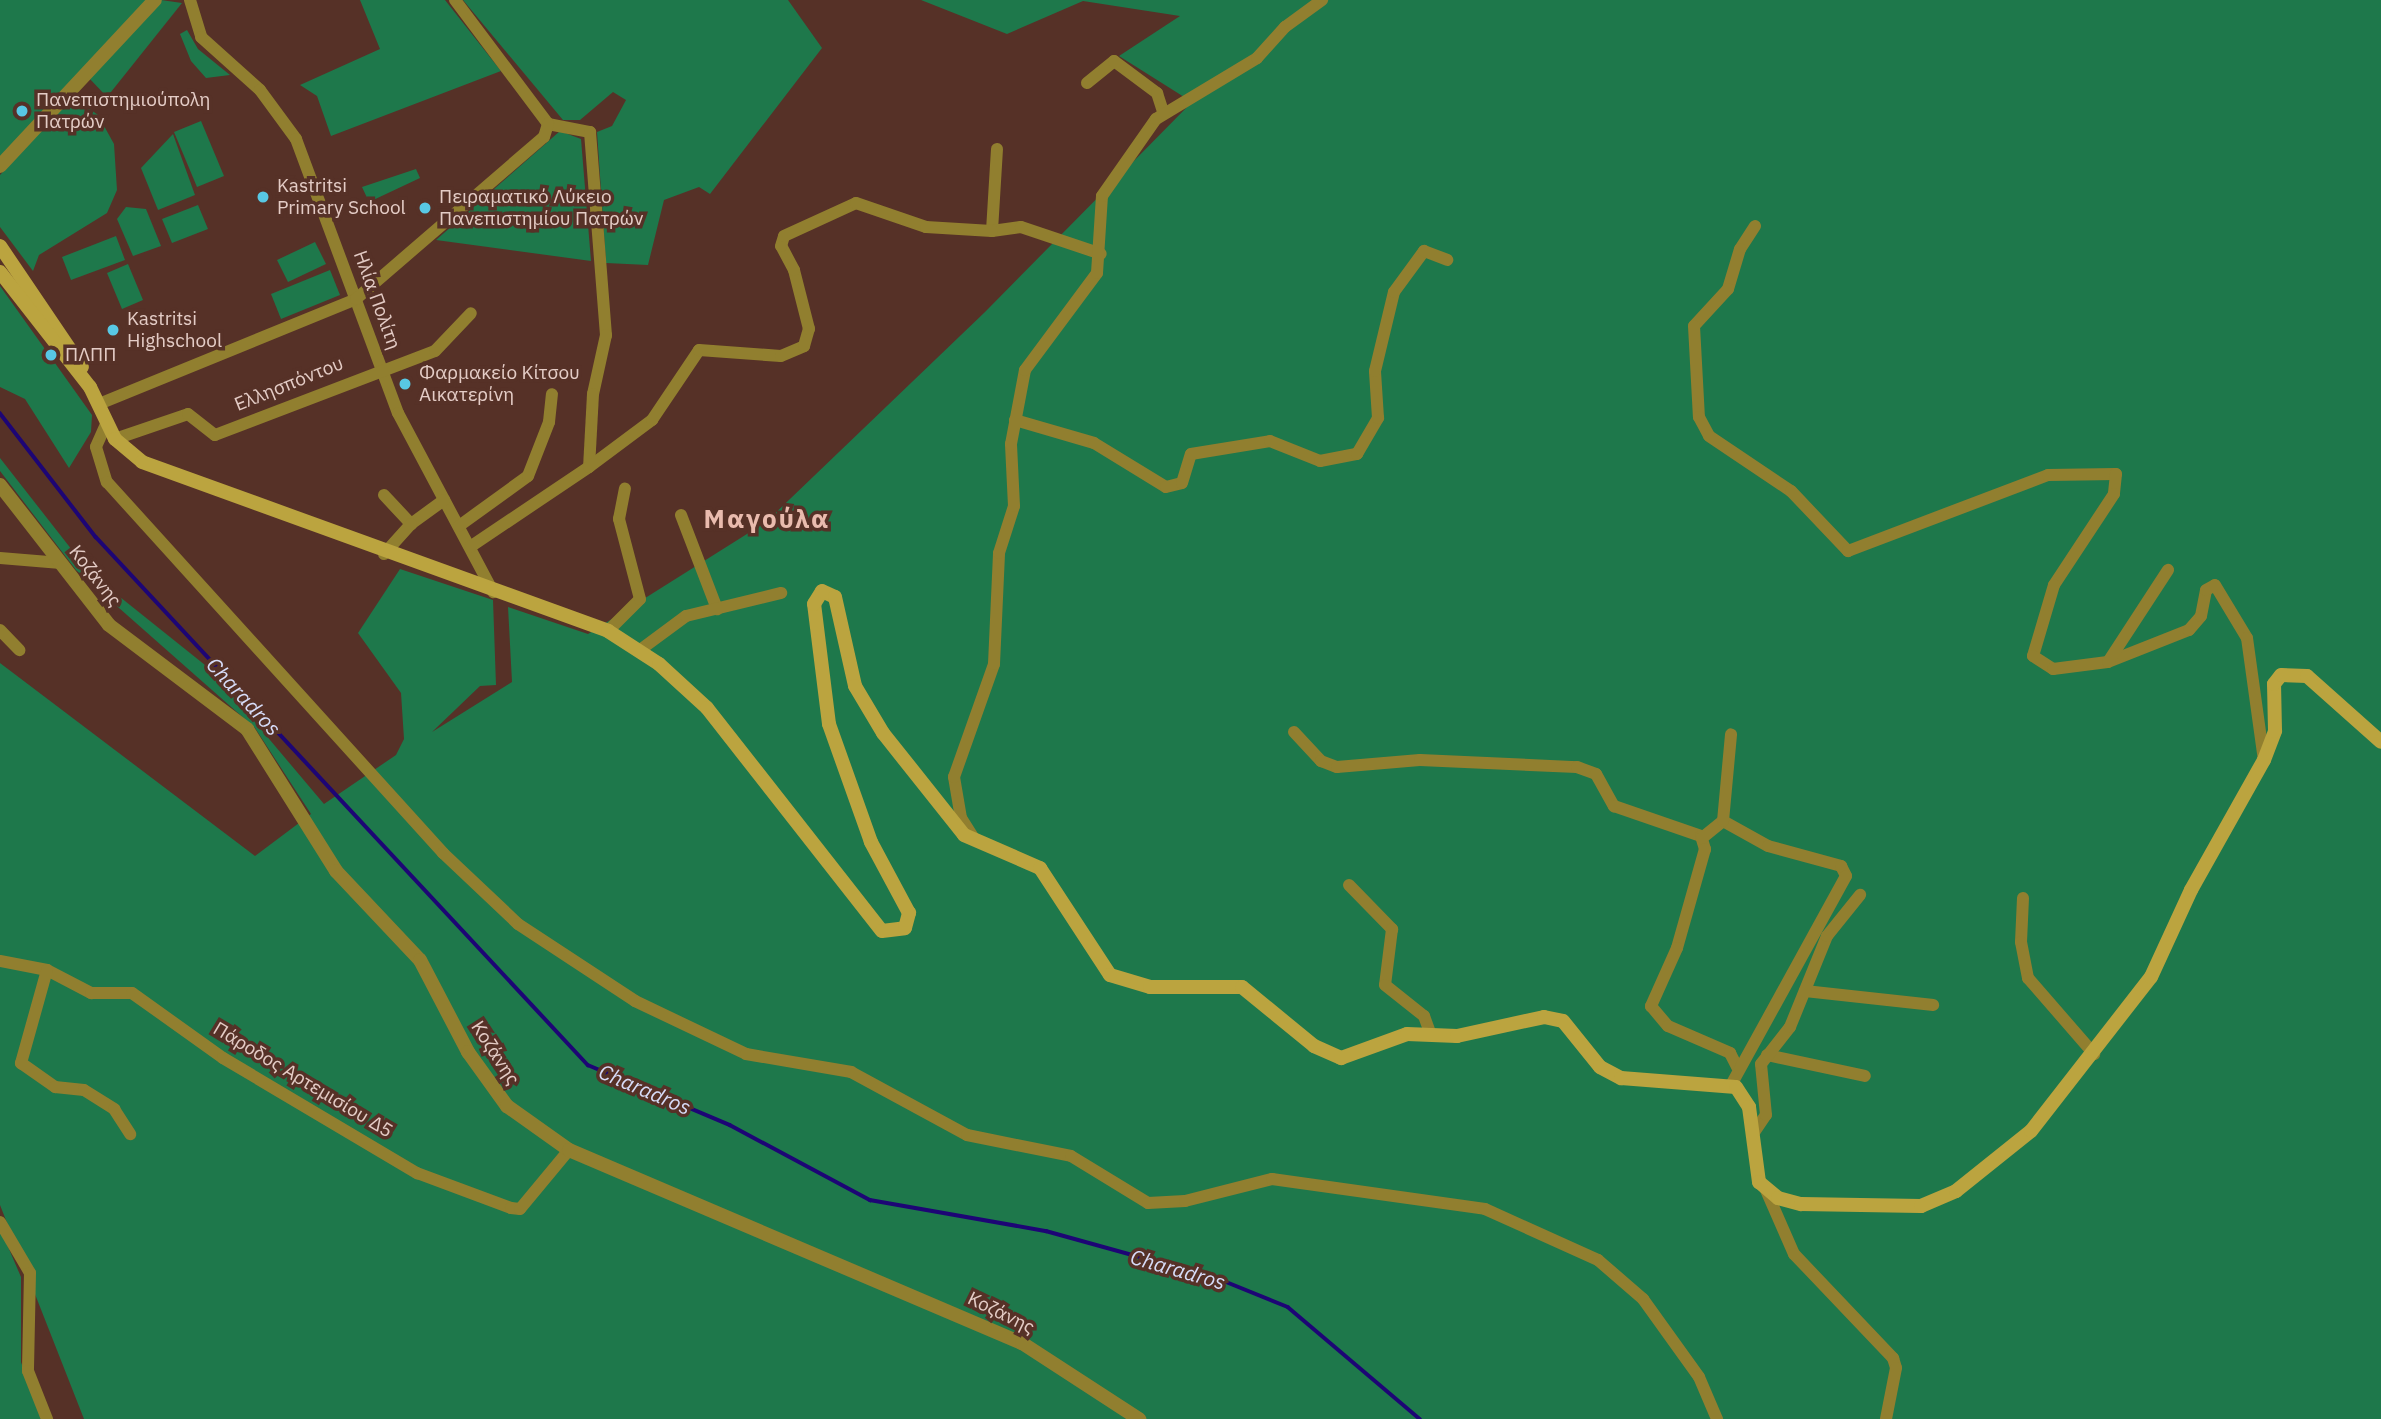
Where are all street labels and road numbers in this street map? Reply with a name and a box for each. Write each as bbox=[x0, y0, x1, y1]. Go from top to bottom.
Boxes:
street label: Ηλία Πολίτη bbox=[349, 247, 405, 353]
street label: Ελλησπόντου bbox=[231, 352, 347, 416]
street label: Κοζάνης bbox=[64, 541, 126, 611]
street label: Πάροδος Αρτεμισίου Δ5 bbox=[209, 1017, 397, 1143]
street label: Κοζάνης bbox=[466, 1017, 524, 1089]
street label: Κοζάνης bbox=[964, 1287, 1038, 1339]

